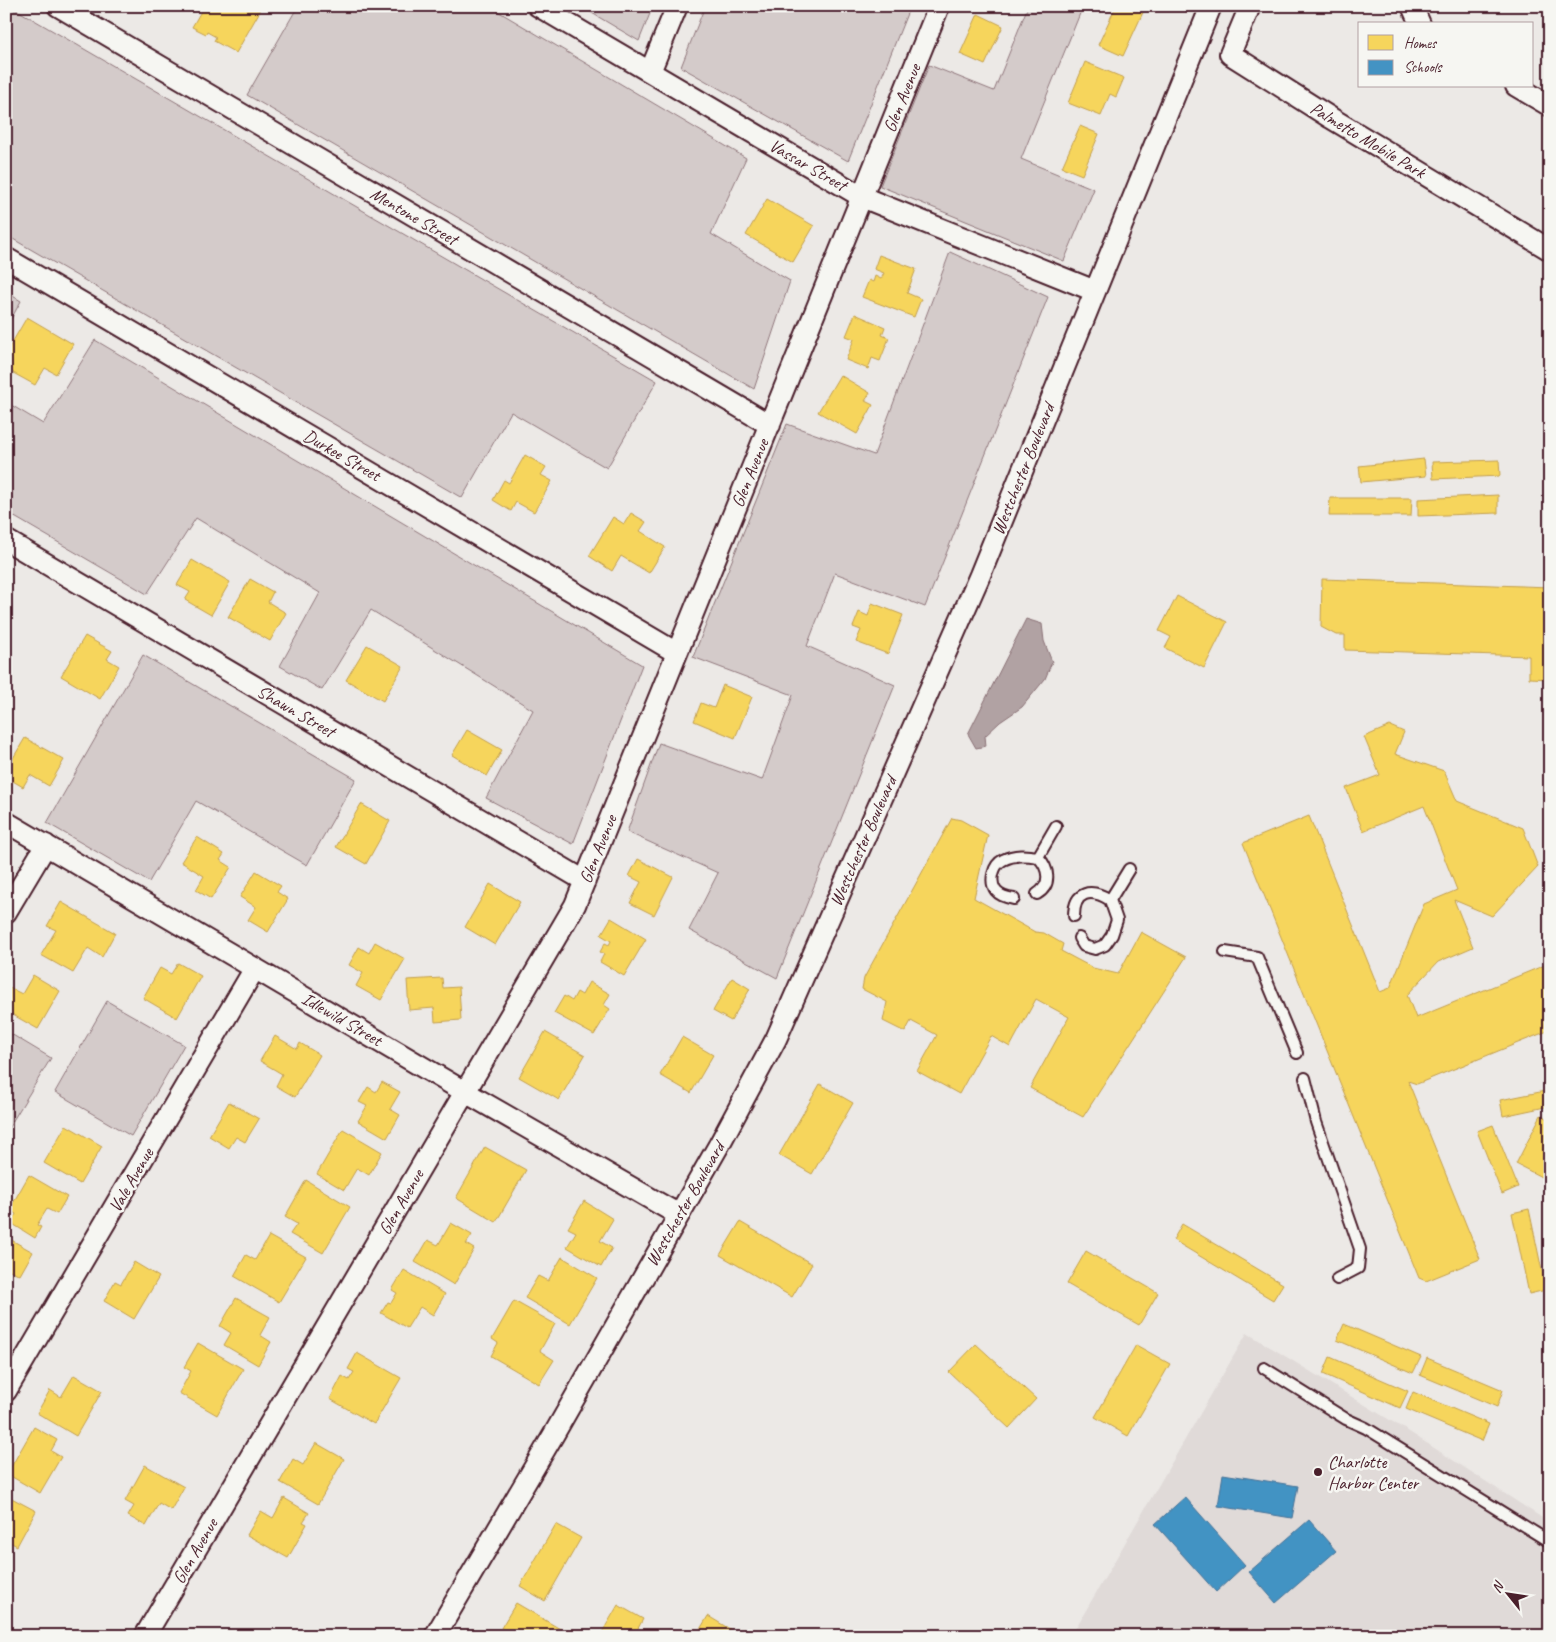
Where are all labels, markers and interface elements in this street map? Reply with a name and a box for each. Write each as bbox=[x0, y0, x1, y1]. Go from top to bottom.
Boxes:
legend bbox=[1358, 22, 1534, 88]
text: Homes bbox=[1404, 34, 1438, 53]
text: Schools bbox=[1404, 58, 1443, 77]
street label: Glen Avenue bbox=[878, 60, 926, 135]
street label: Palmetto Mobile Park bbox=[1306, 97, 1431, 184]
street label: Vassar Street bbox=[766, 134, 853, 197]
street label: Mentone Street bbox=[367, 182, 464, 251]
street label: Westchester Boulevard bbox=[987, 398, 1060, 538]
street label: Durkee Street bbox=[300, 424, 386, 487]
street label: Glen Avenue bbox=[726, 435, 774, 510]
street label: Shawn Street bbox=[253, 680, 341, 744]
street label: Westchester Boulevard bbox=[825, 770, 903, 909]
street label: Glen Avenue bbox=[574, 811, 622, 886]
street label: Idlewild Street bbox=[298, 987, 388, 1052]
street label: Westchester Boulevard bbox=[641, 1136, 731, 1270]
street label: Vale Avenue bbox=[104, 1143, 159, 1216]
street label: Glen Avenue bbox=[374, 1164, 429, 1239]
place label: Charlotte Harbor Center bbox=[1328, 1451, 1420, 1494]
marker: Charlotte Harbor Center bbox=[1312, 1466, 1324, 1478]
street label: Glen Avenue bbox=[168, 1513, 223, 1588]
north arrow bbox=[1484, 1570, 1534, 1620]
text: N bbox=[1488, 1578, 1508, 1596]

